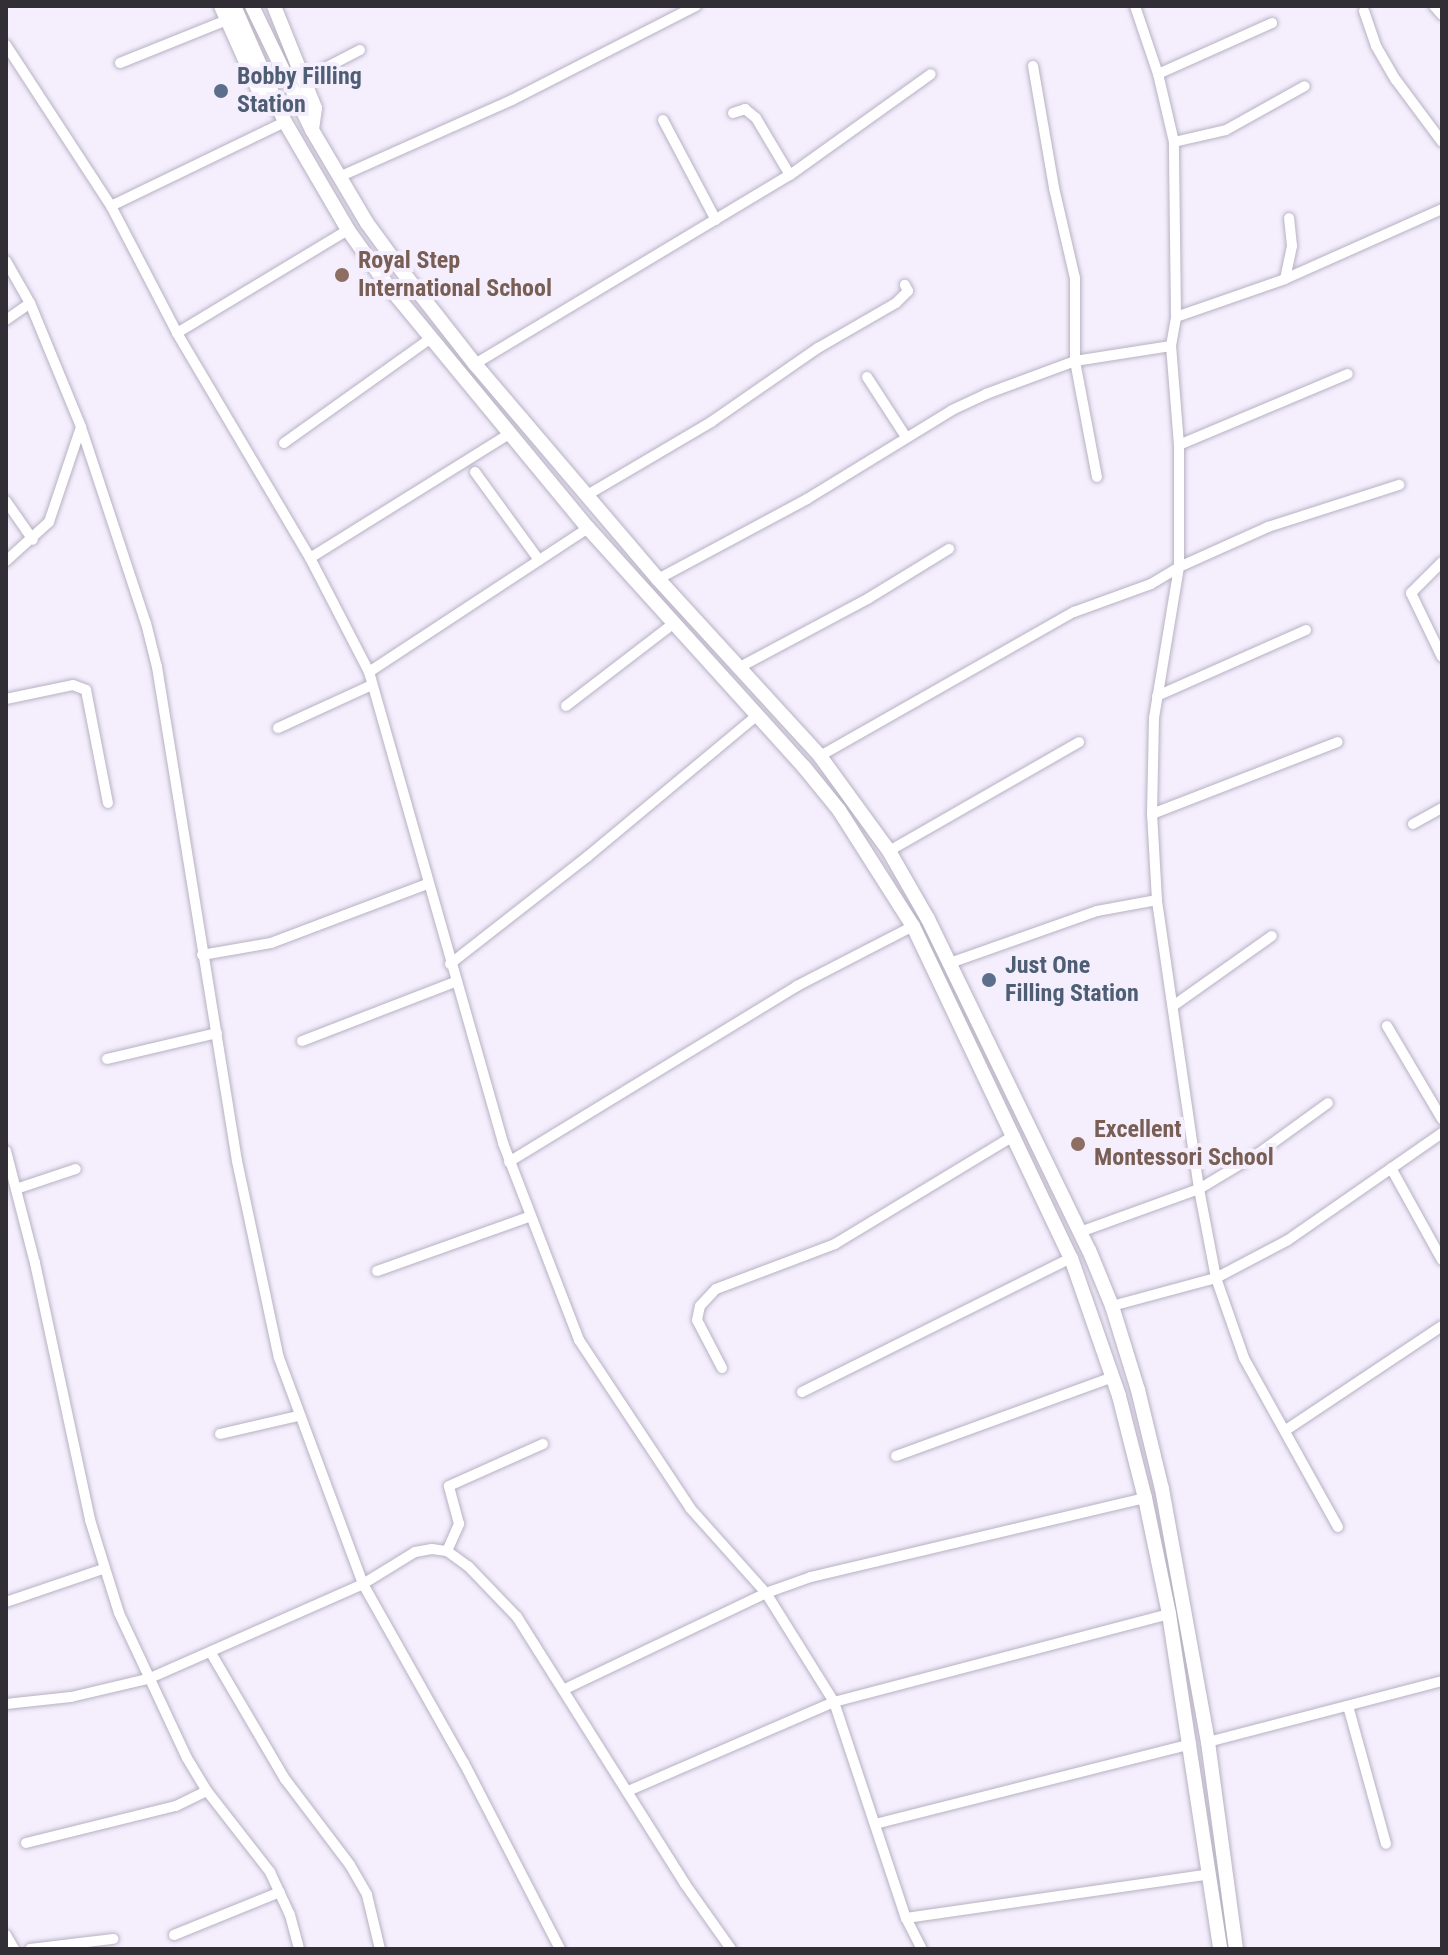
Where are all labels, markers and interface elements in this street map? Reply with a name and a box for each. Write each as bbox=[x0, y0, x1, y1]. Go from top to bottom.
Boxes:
place label: Bobby Filling Station bbox=[237, 63, 362, 119]
marker: Bobby Filling Station bbox=[212, 82, 230, 100]
place label: Royal Step International School bbox=[358, 247, 552, 303]
marker: Royal Step International School bbox=[333, 266, 351, 284]
place label: Just One Filling Station bbox=[1005, 952, 1139, 1008]
marker: Just One Filling Station bbox=[980, 971, 998, 989]
place label: Excellent Montessori School bbox=[1094, 1116, 1274, 1172]
marker: Excellent Montessori School bbox=[1069, 1135, 1087, 1153]

